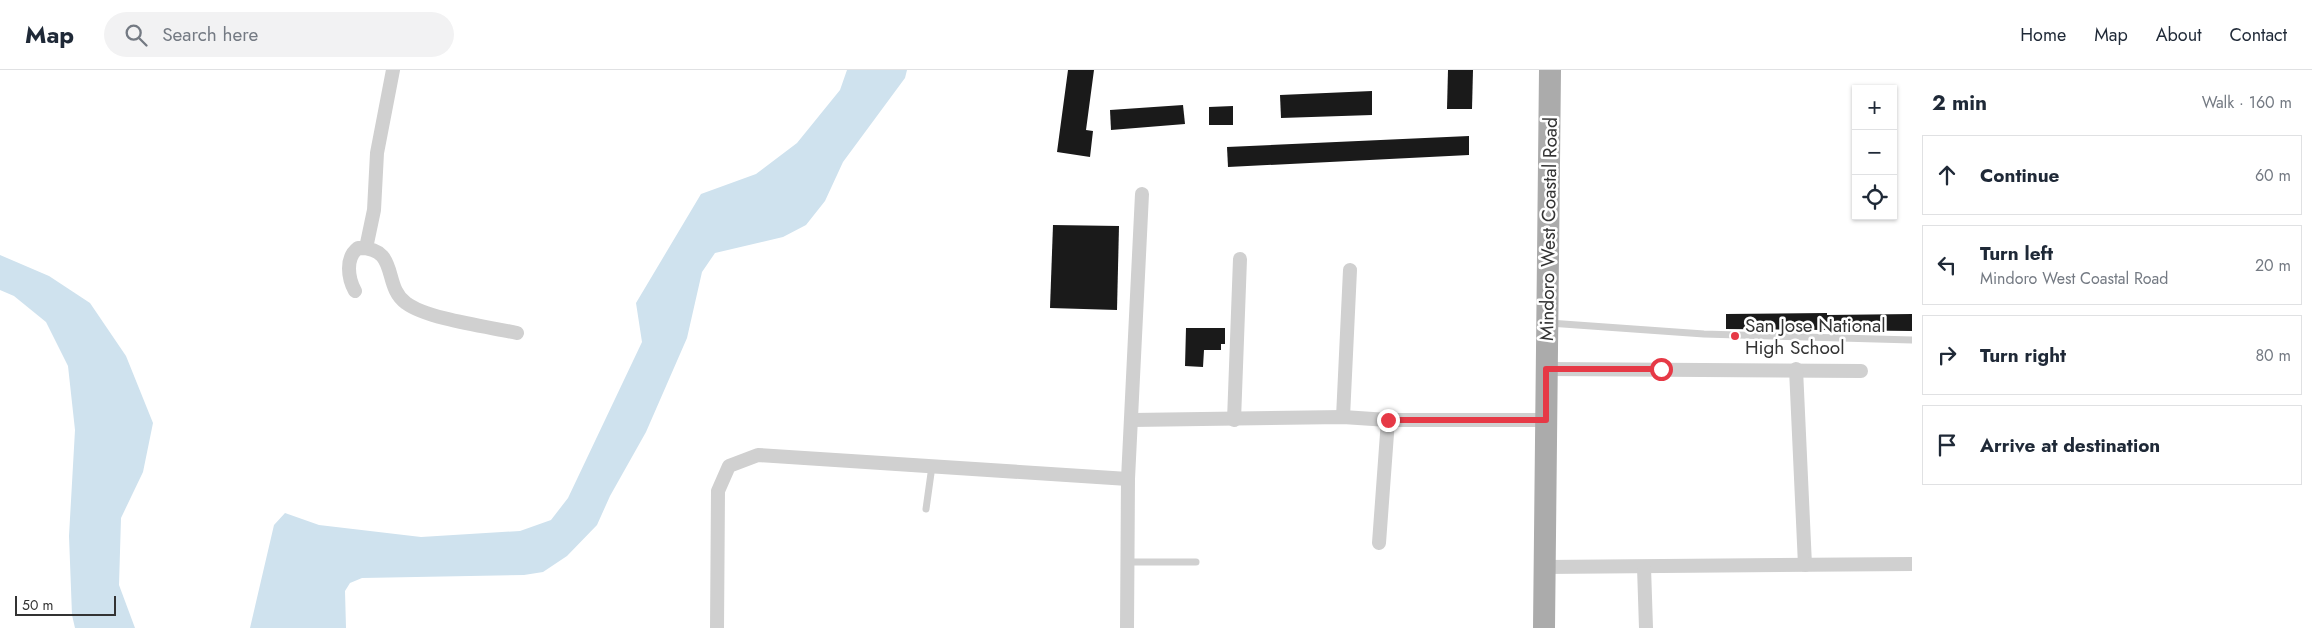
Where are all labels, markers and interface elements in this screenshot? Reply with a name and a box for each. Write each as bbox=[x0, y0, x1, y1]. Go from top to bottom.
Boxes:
search box bbox=[104, 12, 454, 57]
text: Map bbox=[25, 17, 74, 52]
icon: search bbox=[122, 21, 150, 49]
text: Search here bbox=[162, 21, 258, 48]
text: Home bbox=[2020, 22, 2066, 48]
text: Map bbox=[2094, 22, 2128, 48]
text: About bbox=[2156, 22, 2201, 48]
text: Contact bbox=[2229, 22, 2287, 48]
map controls bbox=[1852, 85, 1897, 220]
button: + bbox=[1852, 85, 1897, 130]
text: 2 min bbox=[1932, 88, 1987, 118]
text: Walk · 160 m bbox=[2202, 91, 2292, 114]
street label: Mindoro West Coastal Road bbox=[1533, 117, 1564, 341]
button: − bbox=[1852, 130, 1897, 175]
icon: ahead bbox=[1933, 161, 1961, 189]
text: Continue bbox=[1980, 162, 2059, 189]
text: 60 m bbox=[2255, 164, 2291, 187]
button: locate bbox=[1852, 175, 1897, 220]
text: Turn left bbox=[1980, 240, 2053, 267]
icon: left bbox=[1933, 251, 1961, 279]
text: 20 m bbox=[2255, 254, 2291, 277]
text: Mindoro West Coastal Road bbox=[1980, 267, 2168, 290]
place label: San Jose National High School bbox=[1745, 312, 1886, 361]
marker: San Jose National High School bbox=[1729, 330, 1741, 342]
icon: right bbox=[1933, 341, 1961, 369]
text: Turn right bbox=[1980, 342, 2066, 369]
text: 80 m bbox=[2255, 344, 2291, 367]
route start bbox=[1650, 358, 1673, 381]
route end bbox=[1377, 409, 1400, 432]
icon: arrive bbox=[1933, 431, 1961, 459]
text: Arrive at destination bbox=[1980, 432, 2160, 459]
scale bar bbox=[15, 593, 116, 616]
text: 50 m bbox=[22, 595, 53, 615]

